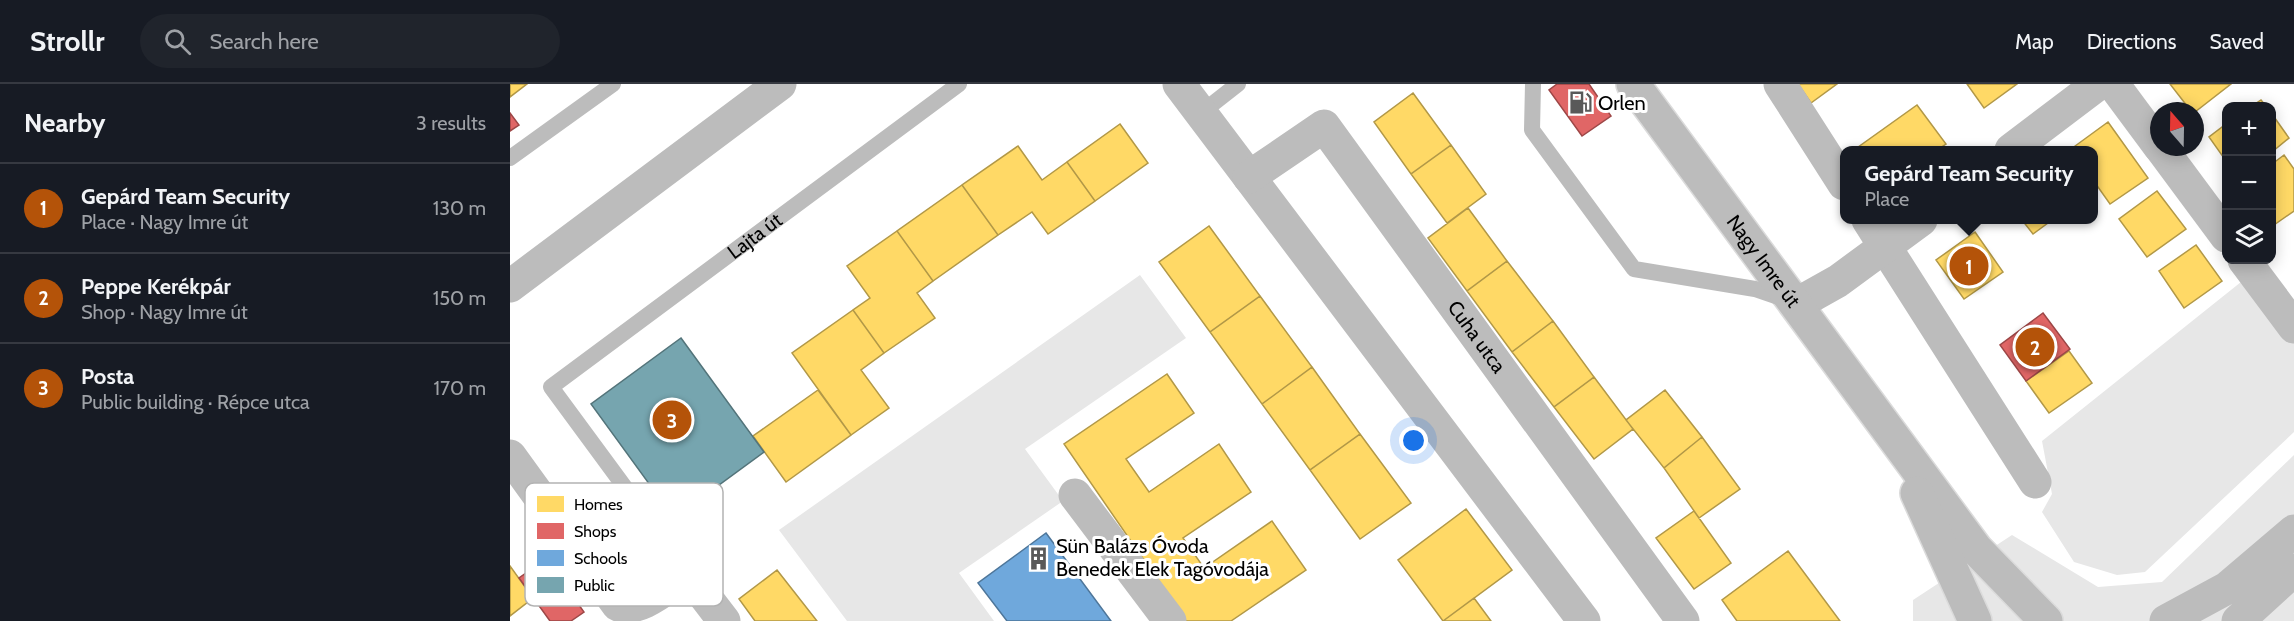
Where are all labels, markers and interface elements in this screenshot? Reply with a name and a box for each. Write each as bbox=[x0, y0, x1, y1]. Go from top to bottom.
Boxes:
search box bbox=[140, 14, 560, 68]
text: Strollr bbox=[30, 24, 104, 58]
icon: search bbox=[161, 25, 194, 58]
text: Search here bbox=[209, 28, 319, 55]
text: Map bbox=[2015, 29, 2054, 54]
text: Directions bbox=[2087, 29, 2176, 54]
text: Saved bbox=[2209, 29, 2264, 54]
fuel station icon: Orlen bbox=[1567, 90, 1593, 116]
place label: Orlen bbox=[1598, 91, 1646, 115]
north arrow bbox=[2150, 102, 2204, 156]
map controls bbox=[2222, 102, 2276, 264]
button: + bbox=[2222, 102, 2276, 156]
text: Nearby bbox=[24, 107, 105, 139]
text: 3 results bbox=[416, 111, 486, 135]
popup bbox=[1840, 146, 2098, 224]
button: − bbox=[2222, 156, 2276, 210]
text: Gepárd Team Security bbox=[1864, 160, 2074, 187]
text: Gepárd Team Security bbox=[81, 183, 290, 210]
text: Place bbox=[1864, 187, 1909, 211]
text: 1 bbox=[40, 196, 47, 220]
text: 130 m bbox=[433, 196, 486, 220]
street label: Lajta út bbox=[723, 208, 787, 264]
text: Place · Nagy Imre út bbox=[81, 210, 248, 234]
street label: Nagy Imre út bbox=[1722, 210, 1806, 312]
button: layers bbox=[2222, 210, 2276, 264]
pin: 1 bbox=[1950, 244, 1988, 288]
text: Peppe Kerékpár bbox=[81, 273, 231, 300]
text: 2 bbox=[38, 286, 49, 310]
text: 150 m bbox=[433, 286, 486, 310]
street label: Cuha utca bbox=[1443, 296, 1511, 378]
text: Shop · Nagy Imre út bbox=[81, 300, 248, 324]
pin: 2 bbox=[2016, 324, 2054, 370]
text: Posta bbox=[81, 363, 134, 390]
text: 3 bbox=[38, 376, 49, 400]
text: 170 m bbox=[434, 376, 486, 400]
text: Public building · Répce utca bbox=[81, 390, 310, 414]
pin: 3 bbox=[652, 398, 692, 442]
your location bbox=[1399, 426, 1428, 455]
legend bbox=[525, 483, 723, 606]
text: Homes bbox=[574, 495, 623, 514]
text: Shops bbox=[574, 522, 617, 541]
place label: Sün Balázs Óvoda Benedek Elek Tagóvodája bbox=[1056, 534, 1269, 581]
building icon: Sün Balázs Óvoda Benedek Elek Tagóvodája bbox=[1025, 545, 1051, 571]
text: Schools bbox=[574, 549, 628, 568]
text: Public bbox=[574, 576, 615, 595]

